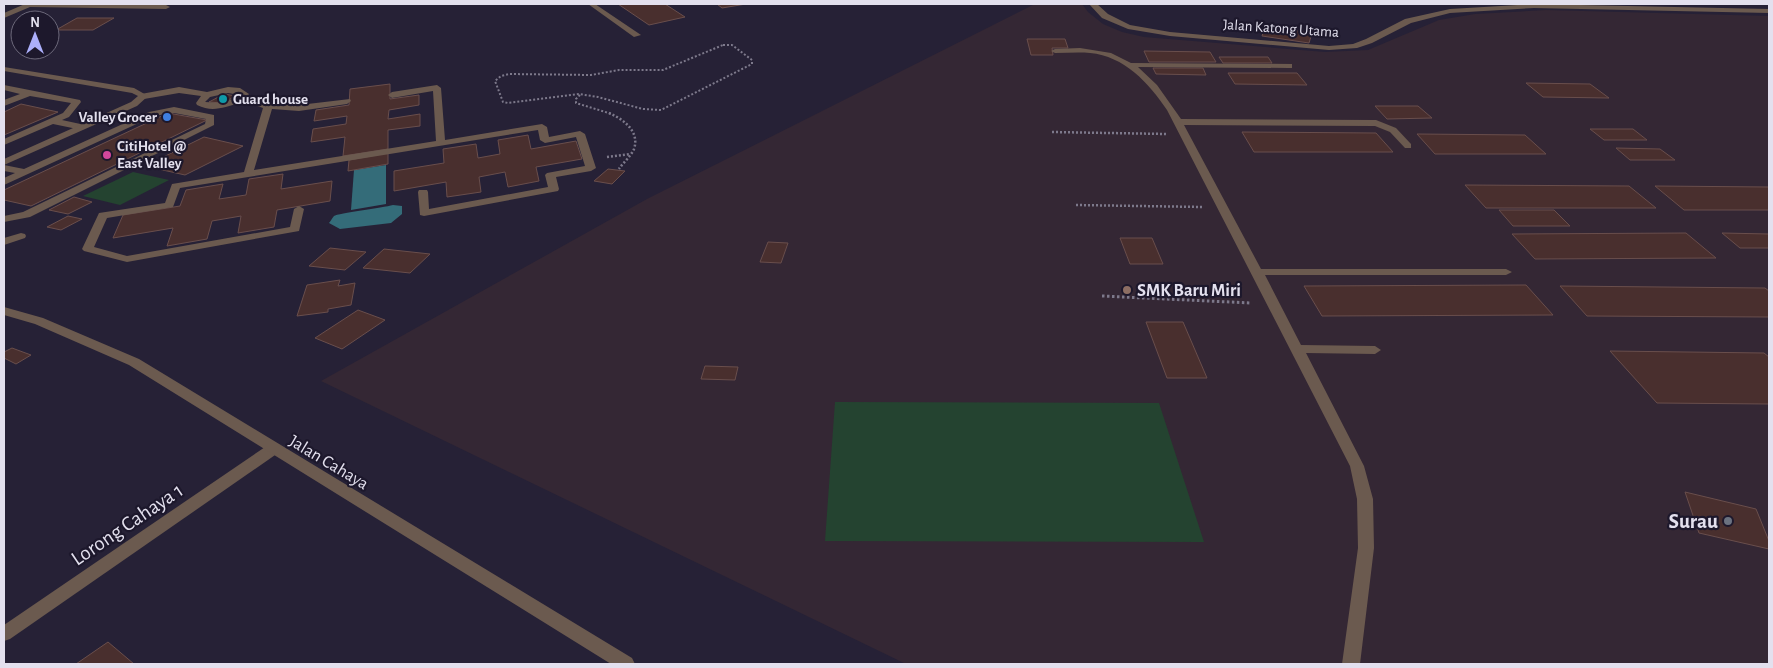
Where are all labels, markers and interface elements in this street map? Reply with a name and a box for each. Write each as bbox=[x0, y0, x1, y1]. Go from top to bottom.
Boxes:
north arrow bbox=[10, 10, 60, 60]
text: N bbox=[30, 16, 40, 30]
street label: Jalan Katong Utama bbox=[1222, 17, 1339, 40]
place label: Guard house bbox=[233, 92, 308, 107]
marker: Guard house bbox=[217, 93, 229, 105]
place label: Valley Grocer bbox=[79, 110, 158, 125]
marker: Valley Grocer bbox=[161, 111, 173, 123]
place label: CitiHotel @ East Valley bbox=[117, 139, 186, 171]
marker: CitiHotel @ East Valley bbox=[101, 149, 113, 161]
place label: SMK Baru Miri bbox=[1137, 282, 1241, 300]
marker: SMK Baru Miri bbox=[1121, 284, 1133, 296]
street label: Jalan Cahaya bbox=[286, 432, 371, 494]
street label: Lorong Cahaya 1 bbox=[68, 479, 187, 569]
place label: Surau bbox=[1669, 511, 1718, 532]
marker: Surau bbox=[1722, 515, 1734, 527]

